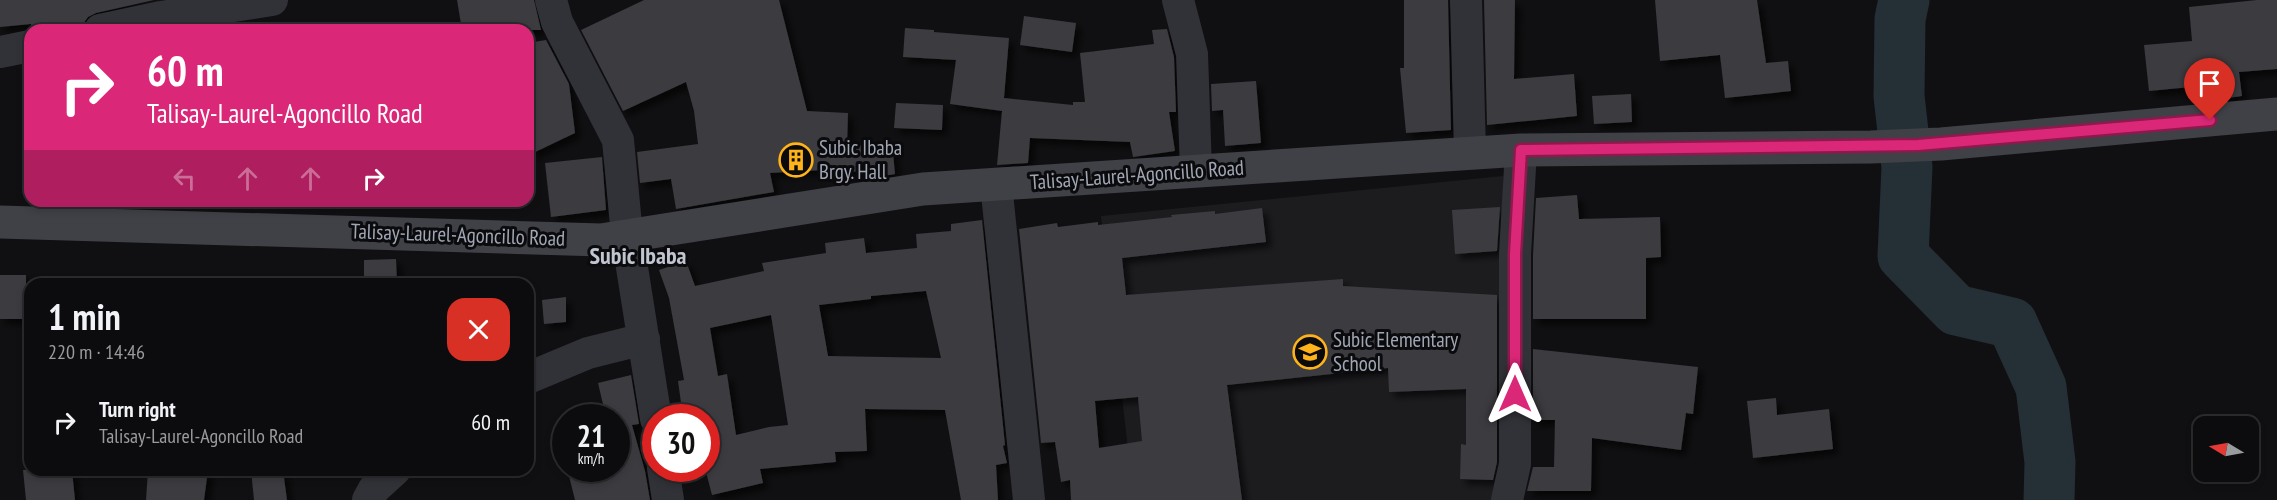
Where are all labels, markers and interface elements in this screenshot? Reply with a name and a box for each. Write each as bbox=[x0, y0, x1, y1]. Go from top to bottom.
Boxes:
text: 60 m bbox=[147, 43, 224, 98]
icon: right bbox=[48, 48, 126, 126]
pin bbox=[2184, 58, 2235, 120]
icon: arrive bbox=[2193, 67, 2226, 100]
text: Talisay-Laurel-Agoncillo Road bbox=[147, 96, 423, 130]
place label: Subic Ibaba Brgy. Hall bbox=[819, 134, 902, 185]
building icon: Subic Ibaba Brgy. Hall bbox=[778, 142, 814, 178]
street label: Talisay-Laurel-Agoncillo Road bbox=[1029, 154, 1245, 195]
icon: left bbox=[168, 162, 201, 195]
icon: ahead bbox=[231, 162, 264, 195]
icon: ahead bbox=[294, 162, 327, 195]
icon: right bbox=[357, 162, 390, 195]
street label: Talisay-Laurel-Agoncillo Road bbox=[350, 217, 566, 252]
district label: Subic Ibaba bbox=[590, 240, 687, 271]
text: 1 min bbox=[48, 293, 121, 340]
button: close bbox=[447, 298, 510, 361]
place label: Subic Elementary School bbox=[1333, 326, 1458, 377]
school or university icon: Subic Elementary School bbox=[1292, 334, 1328, 370]
text: 220 m · 14:46 bbox=[48, 339, 145, 365]
position arrow bbox=[1483, 362, 1547, 426]
text: Turn right bbox=[99, 395, 176, 423]
speed limit sign: 30 bbox=[642, 404, 720, 482]
icon: right bbox=[48, 406, 81, 439]
text: 60 m bbox=[471, 408, 510, 436]
text: 21 bbox=[577, 416, 605, 455]
north arrow bbox=[2193, 416, 2259, 482]
map controls bbox=[2193, 416, 2259, 482]
text: Talisay-Laurel-Agoncillo Road bbox=[99, 423, 303, 449]
text: km/h bbox=[578, 449, 604, 468]

